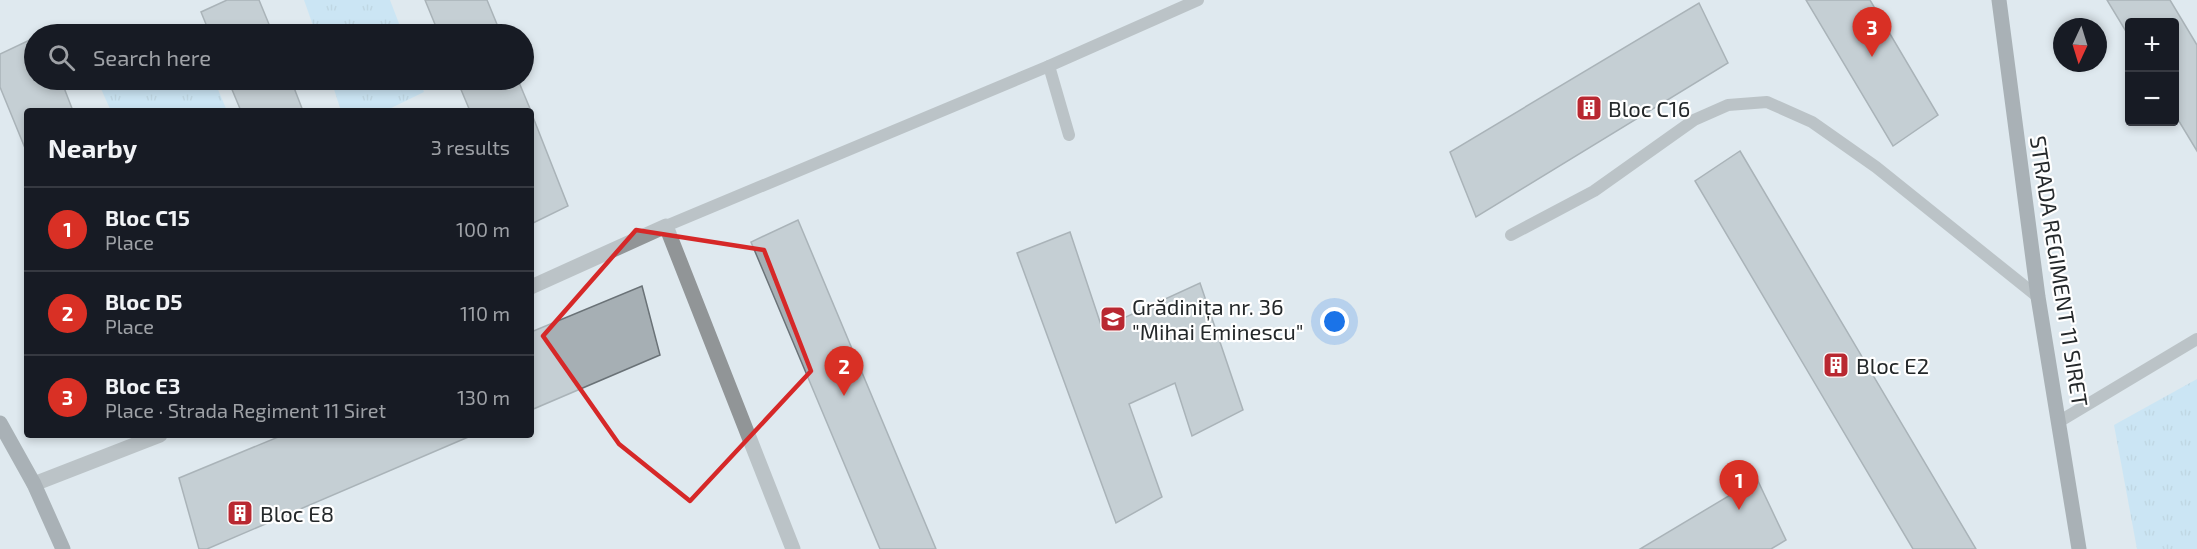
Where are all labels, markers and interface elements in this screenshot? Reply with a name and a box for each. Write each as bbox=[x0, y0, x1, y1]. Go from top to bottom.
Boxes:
pin: 3 bbox=[1852, 8, 1892, 57]
north arrow bbox=[2053, 18, 2107, 72]
map controls bbox=[2125, 18, 2179, 126]
button: + bbox=[2125, 18, 2179, 72]
search box bbox=[24, 24, 534, 90]
icon: search bbox=[45, 41, 78, 74]
text: Search here bbox=[93, 44, 211, 70]
button: − bbox=[2125, 72, 2179, 126]
building icon: Bloc C16 bbox=[1574, 93, 1604, 123]
place label: Bloc C16 bbox=[1608, 95, 1690, 121]
text: Nearby bbox=[48, 132, 137, 163]
street label: STRADA REGIMENT 11 SIRET bbox=[2026, 134, 2094, 408]
text: 3 results bbox=[431, 135, 510, 159]
text: Bloc C15 bbox=[105, 204, 190, 230]
text: 1 bbox=[63, 217, 72, 241]
text: 100 m bbox=[456, 217, 510, 241]
text: Place bbox=[105, 230, 154, 254]
text: Bloc D5 bbox=[105, 288, 182, 314]
place label: Grădinița nr. 36 "Mihai Eminescu" bbox=[1132, 293, 1304, 344]
text: 2 bbox=[62, 301, 73, 325]
text: 110 m bbox=[460, 301, 510, 325]
school or university icon: Grădinița nr. 36 "Mihai Eminescu" bbox=[1098, 304, 1128, 334]
your location bbox=[1320, 307, 1349, 336]
text: Place bbox=[105, 314, 154, 338]
pin: 2 bbox=[824, 346, 864, 396]
building icon: Bloc E2 bbox=[1821, 350, 1851, 380]
place label: Bloc E2 bbox=[1856, 352, 1929, 378]
text: Bloc E3 bbox=[105, 372, 180, 398]
text: 3 bbox=[62, 385, 73, 409]
text: 130 m bbox=[457, 385, 510, 409]
text: Place · Strada Regiment 11 Siret bbox=[105, 398, 386, 422]
pin: 1 bbox=[1720, 460, 1758, 510]
building icon: Bloc E8 bbox=[225, 498, 255, 528]
place label: Bloc E8 bbox=[260, 500, 334, 526]

